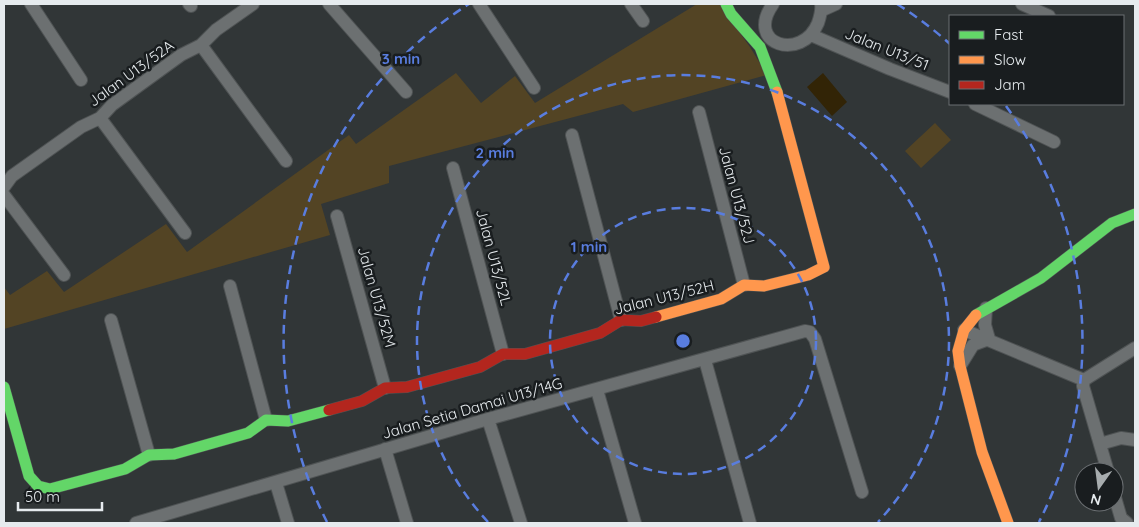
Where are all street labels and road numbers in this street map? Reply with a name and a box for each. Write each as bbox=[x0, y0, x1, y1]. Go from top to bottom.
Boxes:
street label: Jalan U13/51 bbox=[842, 24, 932, 74]
street label: Jalan U13/52A bbox=[85, 35, 178, 110]
street label: Jalan U13/52J bbox=[715, 144, 759, 246]
street label: Jalan U13/52L bbox=[472, 207, 516, 307]
street label: Jalan U13/52M bbox=[354, 244, 400, 350]
street label: Jalan U13/52H bbox=[612, 275, 716, 319]
street label: Jalan Setia Damai U13/14G bbox=[380, 373, 564, 443]

